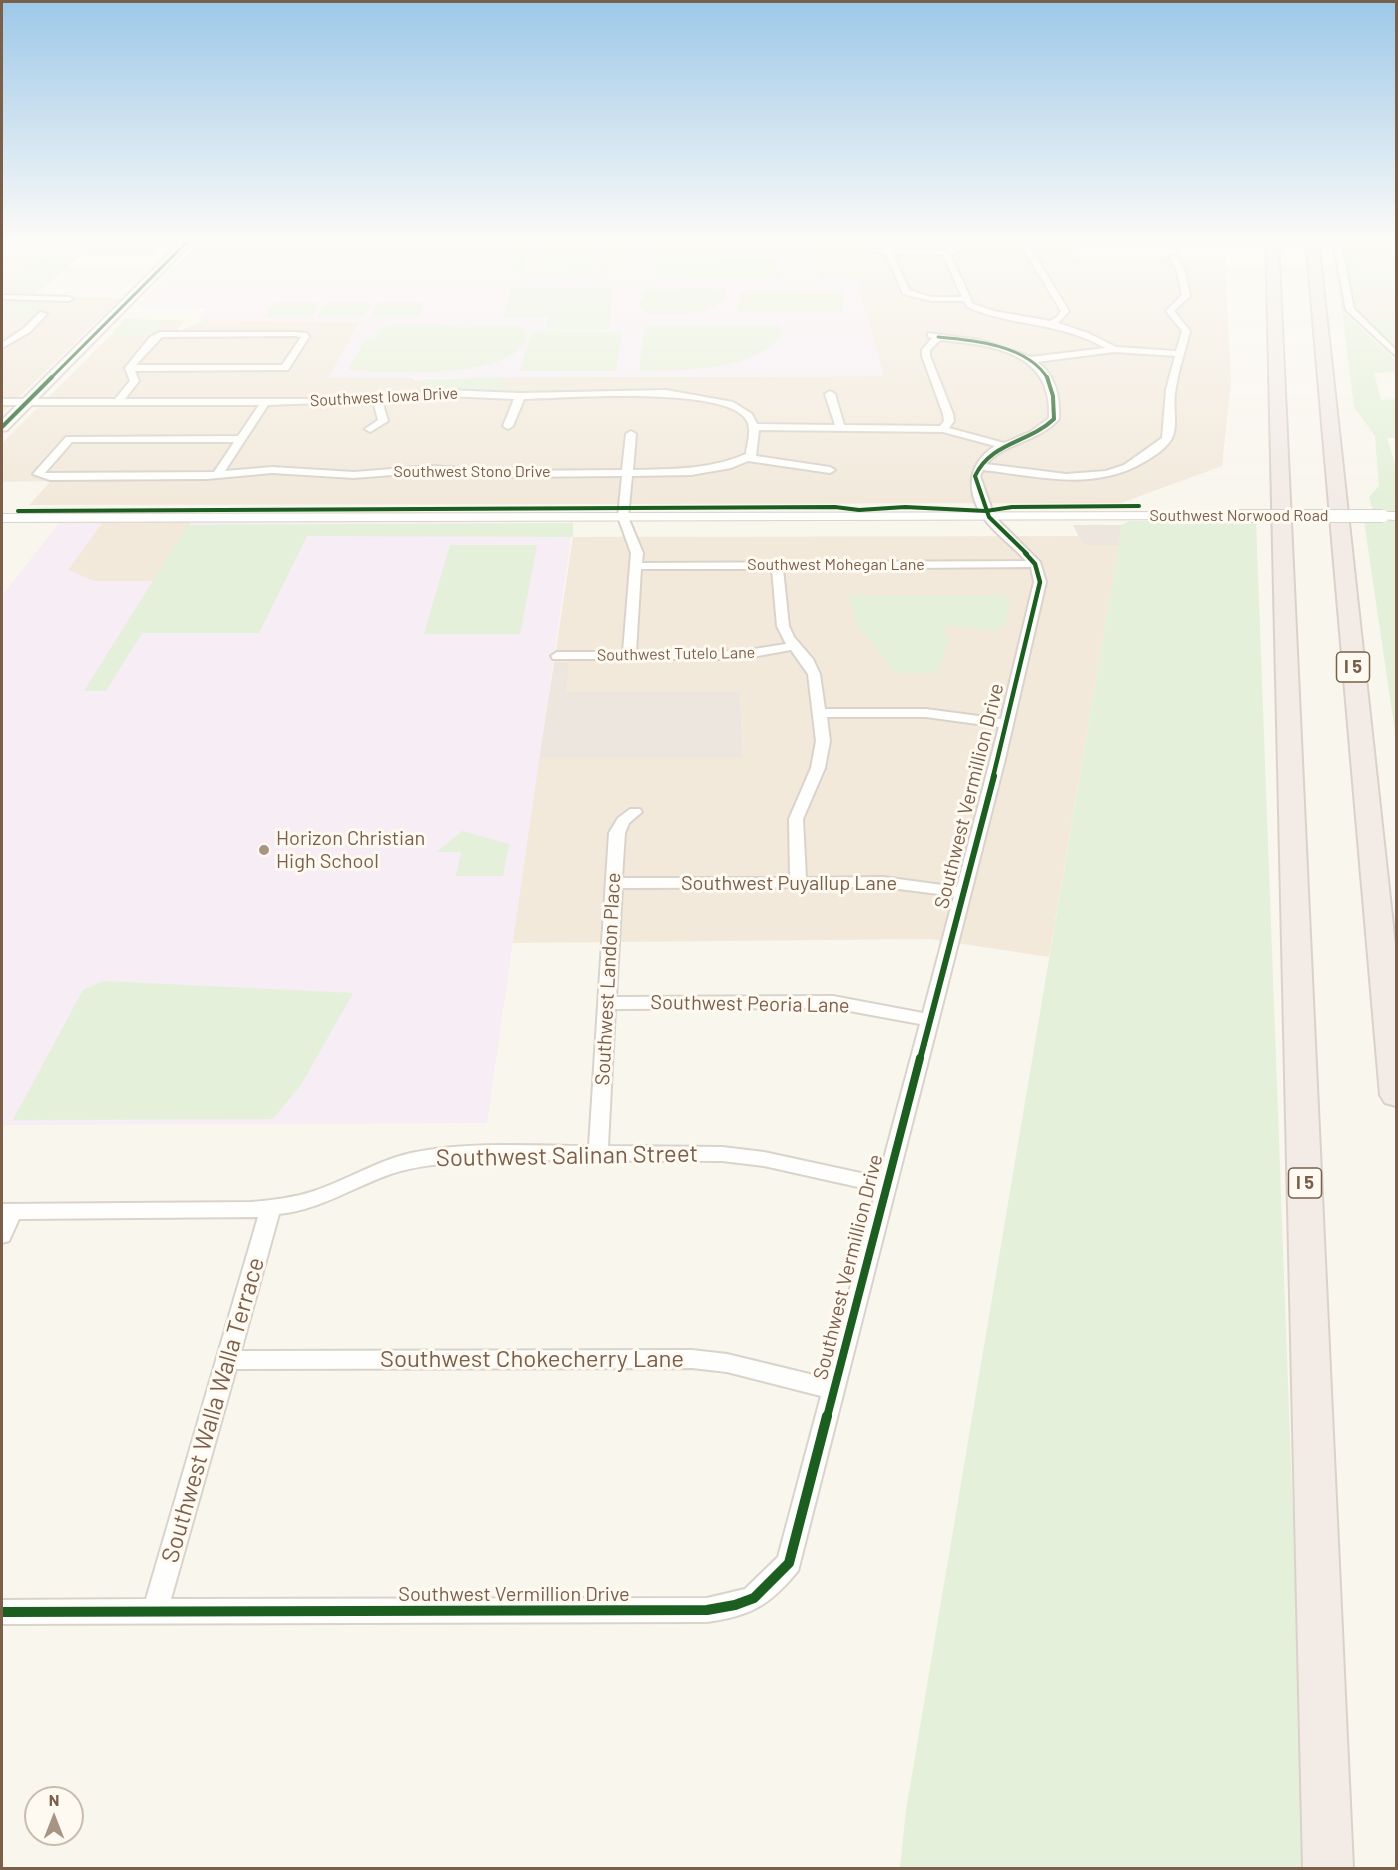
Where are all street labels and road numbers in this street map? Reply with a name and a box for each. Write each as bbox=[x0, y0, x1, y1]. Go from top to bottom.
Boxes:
street label: Southwest Iowa Drive bbox=[309, 384, 459, 410]
street label: Southwest Stono Drive bbox=[393, 462, 551, 482]
street label: Southwest Norwood Road bbox=[1149, 506, 1329, 526]
street label: Southwest Mohegan Lane bbox=[747, 555, 925, 575]
street label: Southwest Tutelo Lane bbox=[597, 643, 755, 665]
road number: I 5 bbox=[1336, 652, 1370, 682]
street label: Southwest Vermillion Drive bbox=[929, 681, 1009, 911]
street label: Southwest Puyallup Lane bbox=[681, 871, 897, 895]
street label: Southwest Landon Place bbox=[590, 872, 626, 1086]
street label: Southwest Peoria Lane bbox=[650, 990, 850, 1018]
street label: Southwest Salinan Street bbox=[436, 1139, 698, 1173]
street label: Southwest Vermillion Drive bbox=[808, 1152, 888, 1382]
road number: I 5 bbox=[1288, 1168, 1322, 1198]
street label: Southwest Walla Walla Terrace bbox=[156, 1254, 270, 1566]
street label: Southwest Chokecherry Lane bbox=[380, 1345, 684, 1373]
street label: Southwest Vermillion Drive bbox=[398, 1582, 630, 1606]

